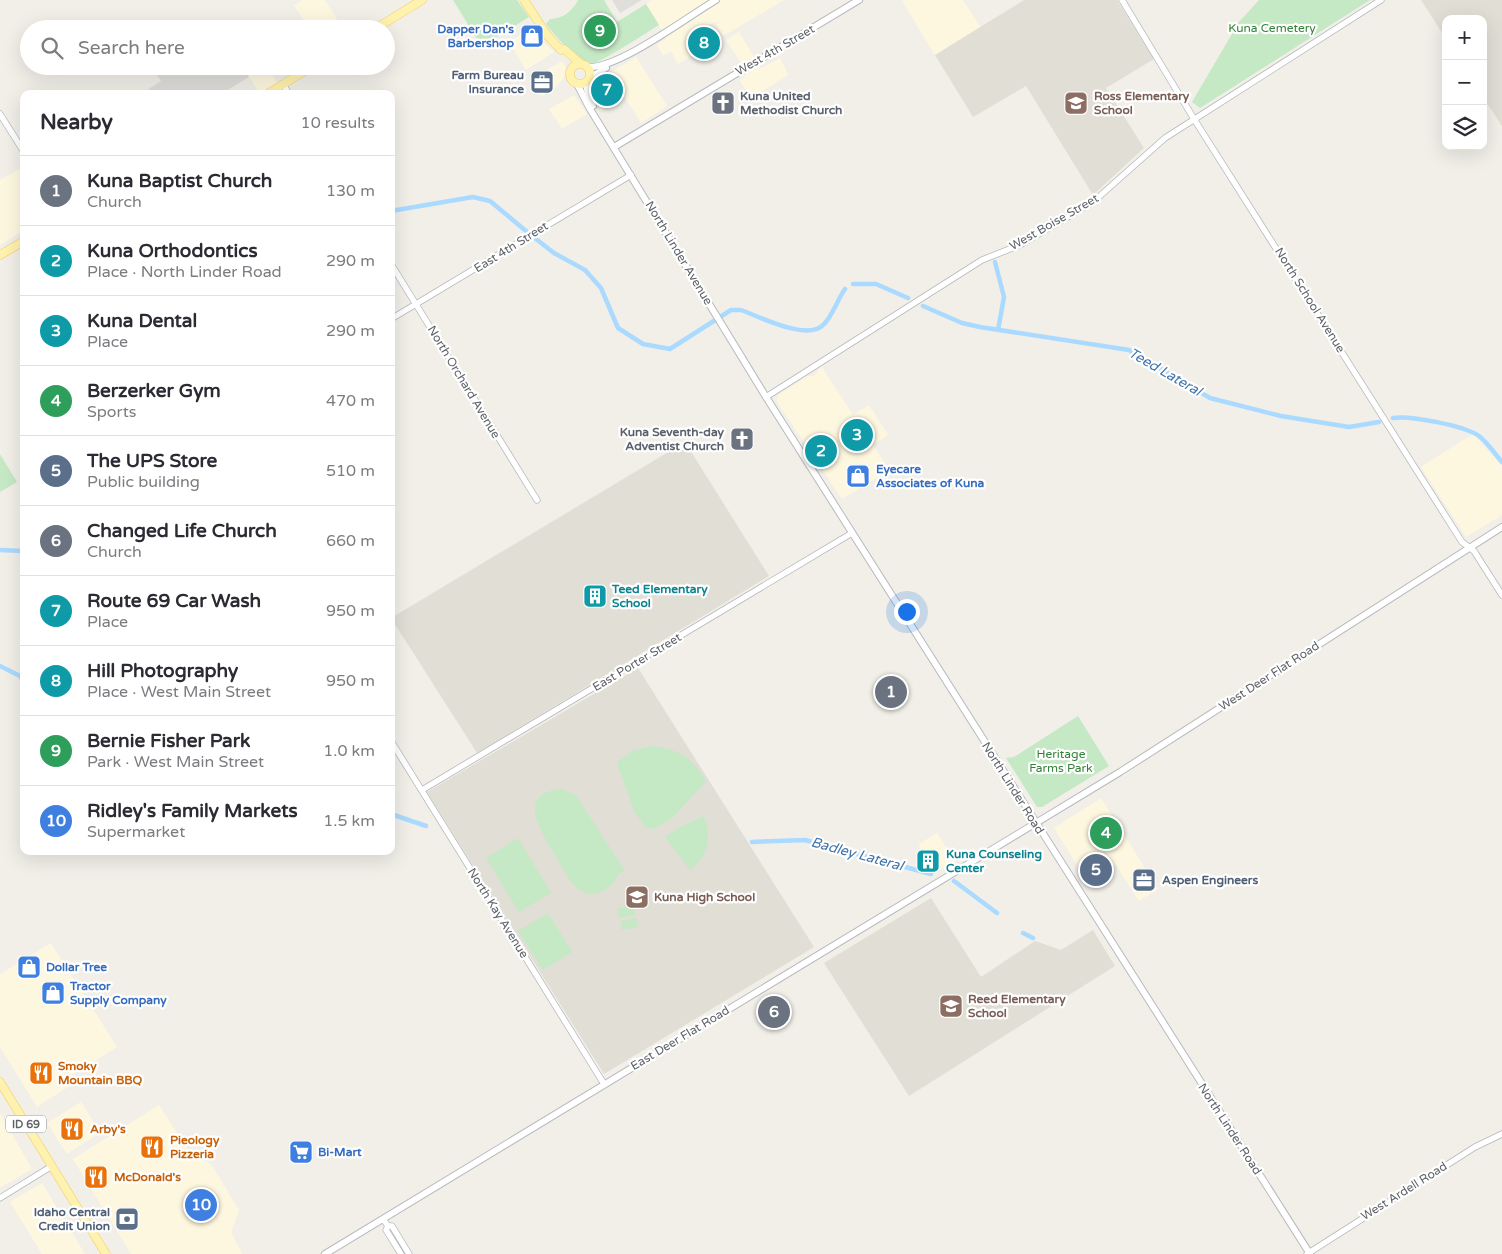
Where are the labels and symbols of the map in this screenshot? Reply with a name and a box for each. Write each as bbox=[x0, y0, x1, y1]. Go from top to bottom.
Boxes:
pin: 9 bbox=[584, 12, 616, 50]
park label: Kuna Cemetery bbox=[1228, 21, 1316, 35]
place label: Dapper Dan's Barbershop bbox=[437, 22, 514, 51]
street label: West 4th Street bbox=[733, 22, 817, 78]
shop icon: Dapper Dan's Barbershop bbox=[519, 23, 545, 49]
pin: 8 bbox=[688, 24, 720, 62]
place label: Farm Bureau Insurance bbox=[451, 68, 524, 96]
office icon: Farm Bureau Insurance bbox=[529, 69, 555, 95]
pin: 7 bbox=[591, 71, 623, 109]
place label: Kuna United Methodist Church bbox=[740, 89, 842, 117]
place label: Ross Elementary School bbox=[1094, 89, 1190, 117]
church icon: Kuna United Methodist Church bbox=[710, 90, 736, 116]
school or university icon: Ross Elementary School bbox=[1063, 90, 1089, 116]
street label: West Boise Street bbox=[1007, 191, 1101, 253]
street label: North Linder Avenue bbox=[642, 199, 716, 308]
street label: East 4th Street bbox=[471, 218, 551, 275]
street label: North School Avenue bbox=[1272, 245, 1348, 355]
street label: North Orchard Avenue bbox=[425, 323, 503, 441]
water label: Teed Lateral bbox=[1125, 344, 1206, 401]
pin: 3 bbox=[841, 416, 873, 454]
place label: Kuna Seventh-day Adventist Church bbox=[620, 425, 725, 453]
church icon: Kuna Seventh-day Adventist Church bbox=[729, 426, 755, 452]
pin: 2 bbox=[805, 432, 837, 470]
place label: Eyecare Associates of Kuna bbox=[876, 462, 985, 490]
shop icon: Eyecare Associates of Kuna bbox=[845, 463, 871, 489]
place label: Teed Elementary School bbox=[611, 582, 708, 610]
building icon: Teed Elementary School bbox=[582, 583, 608, 609]
your location bbox=[894, 599, 920, 625]
street label: East Porter Street bbox=[590, 630, 684, 694]
street label: West Deer Flat Road bbox=[1216, 638, 1322, 714]
pin: 1 bbox=[875, 673, 907, 711]
street label: North Linder Road bbox=[979, 739, 1047, 837]
park label: Heritage Farms Park bbox=[1029, 747, 1093, 775]
pin: 4 bbox=[1090, 814, 1122, 852]
water label: Badley Lateral bbox=[809, 834, 906, 875]
place label: Kuna Counseling Center bbox=[946, 847, 1042, 875]
building icon: Kuna Counseling Center bbox=[915, 848, 941, 874]
pin: 5 bbox=[1080, 851, 1112, 889]
street label: North Kay Avenue bbox=[465, 865, 531, 961]
office icon: Aspen Engineers bbox=[1131, 867, 1157, 893]
place label: Aspen Engineers bbox=[1162, 873, 1258, 888]
school or university icon: Kuna High School bbox=[624, 884, 650, 910]
place label: Kuna High School bbox=[654, 890, 755, 905]
shop icon: Dollar Tree bbox=[16, 954, 42, 980]
place label: Dollar Tree bbox=[46, 960, 107, 974]
place label: Tractor Supply Company bbox=[69, 979, 167, 1008]
shop icon: Tractor Supply Company bbox=[40, 980, 66, 1006]
place label: Reed Elementary School bbox=[968, 992, 1066, 1020]
pin: 6 bbox=[758, 993, 790, 1031]
school or university icon: Reed Elementary School bbox=[938, 993, 964, 1019]
street label: East Deer Flat Road bbox=[628, 1003, 732, 1073]
place label: Smoky Mountain BBQ bbox=[58, 1059, 143, 1087]
restaurant icon: Smoky Mountain BBQ bbox=[28, 1060, 54, 1086]
street label: North Linder Road bbox=[1195, 1081, 1265, 1177]
road number: ID 69 bbox=[6, 1116, 46, 1132]
restaurant icon: Arby's bbox=[59, 1116, 85, 1142]
place label: Arby's bbox=[90, 1122, 126, 1137]
place label: Pieology Pizzeria bbox=[170, 1133, 220, 1161]
restaurant icon: Pieology Pizzeria bbox=[139, 1134, 165, 1160]
supermarket icon: Bi-Mart bbox=[288, 1139, 314, 1165]
place label: Bi-Mart bbox=[318, 1145, 362, 1159]
street label: West Ardell Road bbox=[1358, 1159, 1450, 1223]
restaurant icon: McDonald's bbox=[83, 1164, 109, 1190]
place label: McDonald's bbox=[114, 1170, 181, 1184]
pin: 10 bbox=[185, 1186, 217, 1224]
place label: Idaho Central Credit Union bbox=[34, 1205, 110, 1233]
bank icon: Idaho Central Credit Union bbox=[114, 1206, 140, 1232]

